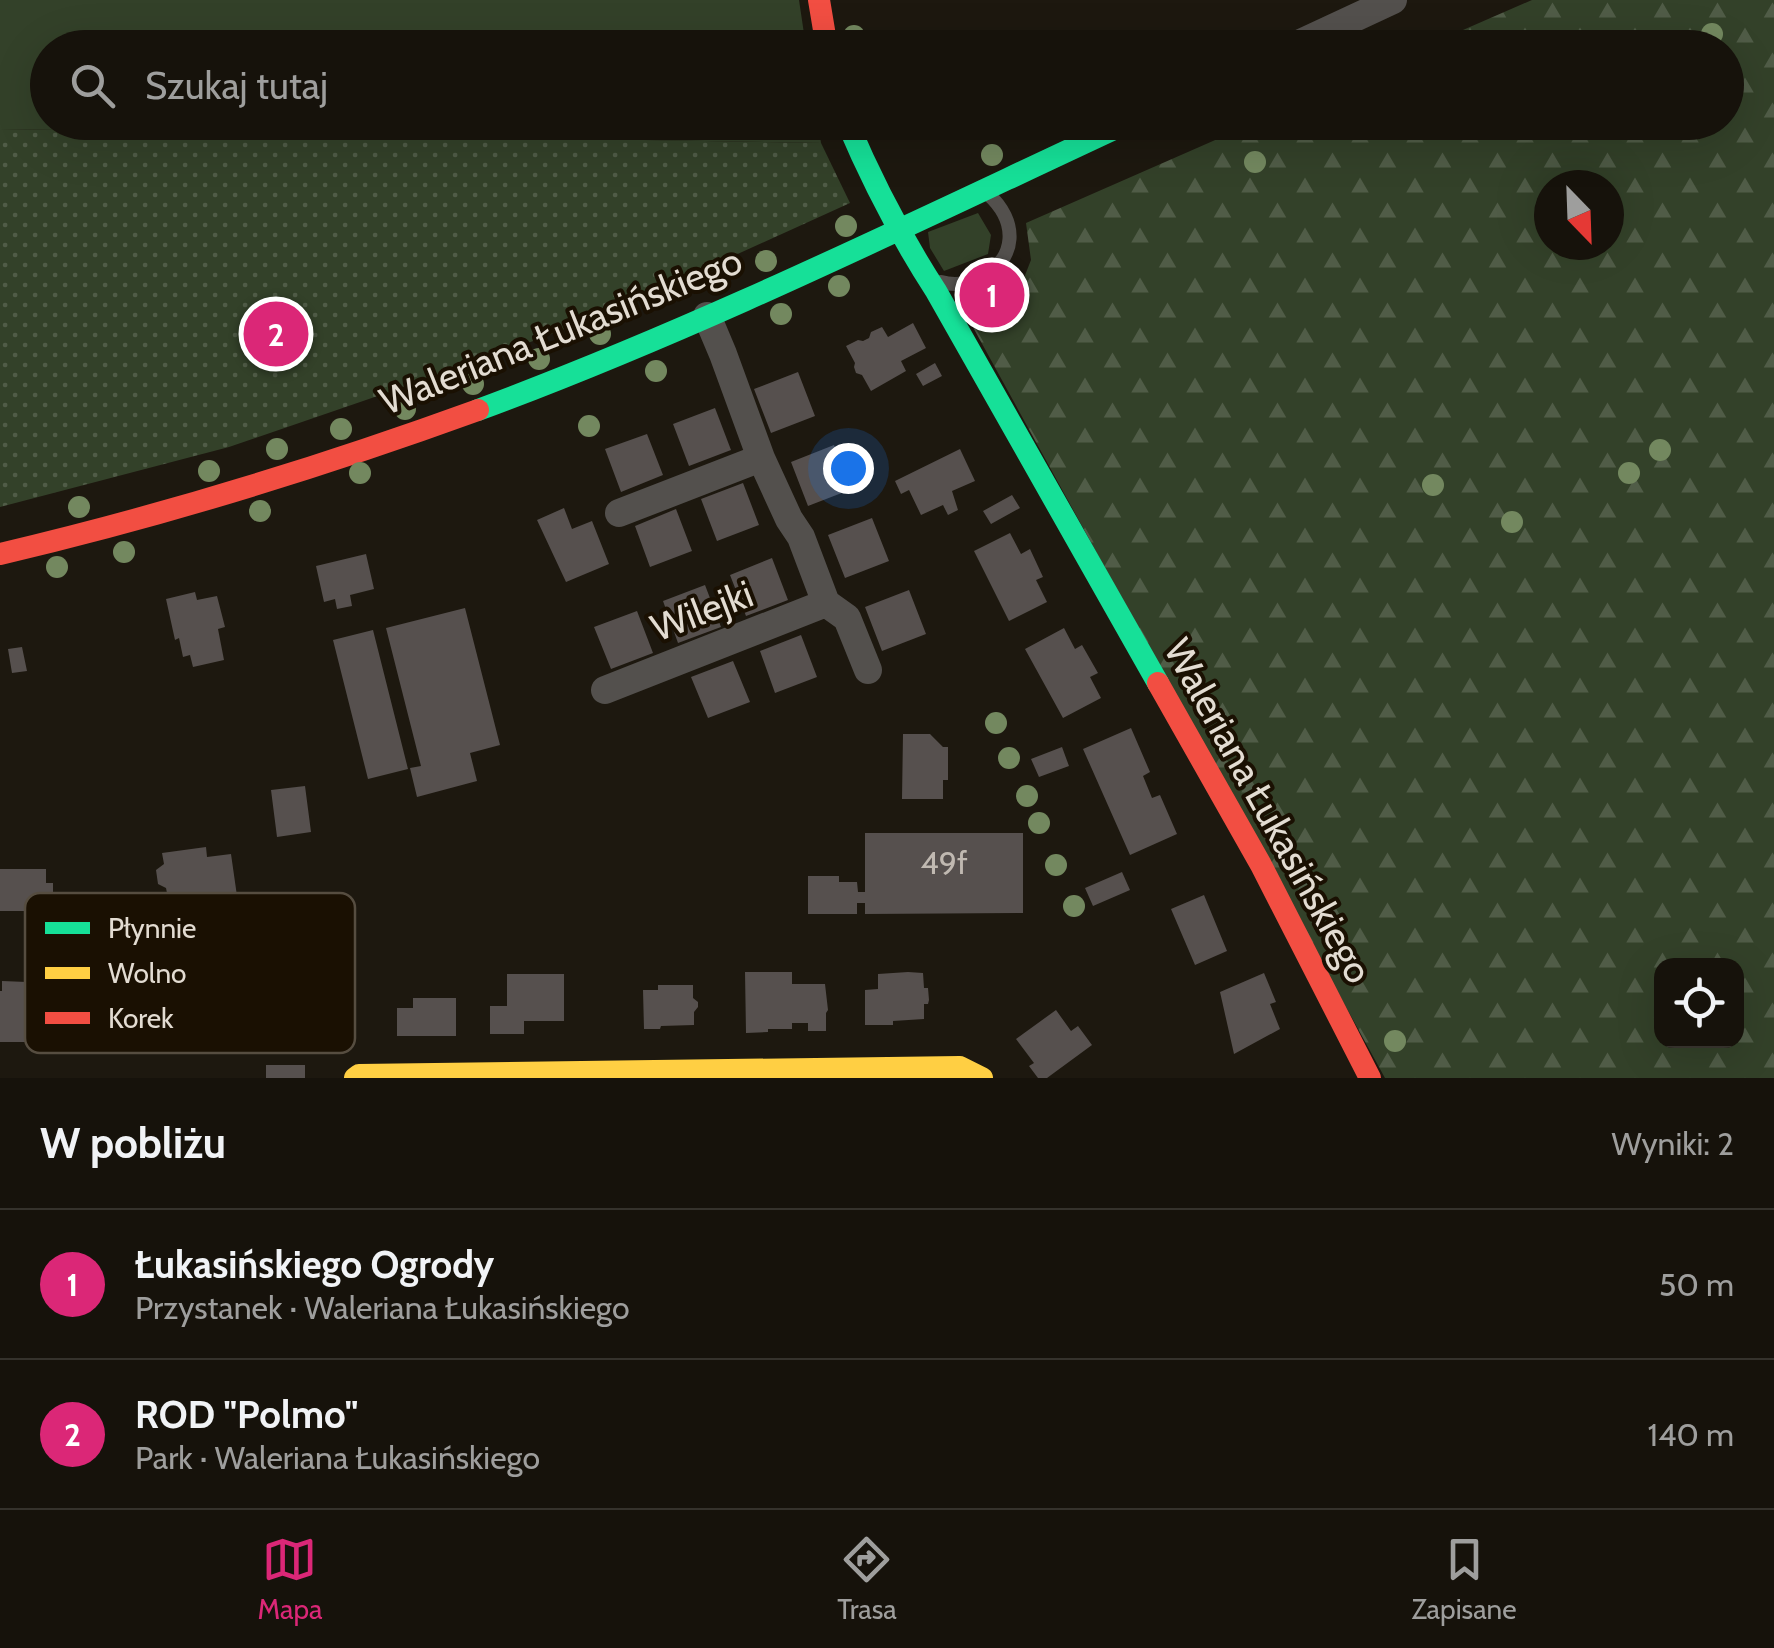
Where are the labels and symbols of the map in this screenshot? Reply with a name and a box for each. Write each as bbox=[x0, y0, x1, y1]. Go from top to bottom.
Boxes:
north arrow bbox=[1534, 170, 1624, 260]
street label: Waleriana Łukasińskiego bbox=[373, 236, 749, 425]
pin: 1 bbox=[960, 258, 1024, 332]
pin: 2 bbox=[244, 296, 308, 372]
your location bbox=[823, 443, 874, 494]
street label: Wilejki bbox=[644, 570, 759, 651]
street label: Waleriana Łukasińskiego bbox=[1154, 630, 1383, 991]
house number: 49f bbox=[920, 843, 968, 882]
legend bbox=[25, 893, 355, 1053]
text: Płynnie bbox=[108, 911, 196, 945]
text: Wolno bbox=[108, 956, 186, 990]
text: Korek bbox=[108, 1001, 174, 1035]

